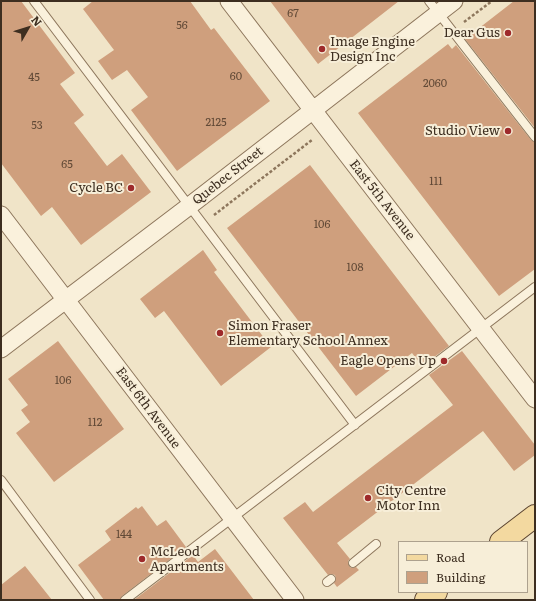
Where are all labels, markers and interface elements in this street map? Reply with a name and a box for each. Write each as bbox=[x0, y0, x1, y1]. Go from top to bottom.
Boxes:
house number: 67 bbox=[287, 7, 299, 21]
north arrow bbox=[8, 8, 48, 48]
text: N bbox=[28, 12, 46, 29]
house number: 56 bbox=[176, 19, 188, 33]
place label: Dear Gus bbox=[444, 25, 500, 41]
marker: Dear Gus bbox=[503, 28, 513, 38]
place label: Image Engine Design Inc bbox=[330, 34, 415, 65]
marker: Image Engine Design Inc bbox=[317, 44, 327, 54]
house number: 60 bbox=[230, 70, 242, 84]
house number: 45 bbox=[28, 71, 40, 85]
house number: 2060 bbox=[423, 77, 447, 91]
house number: 2125 bbox=[205, 116, 227, 130]
house number: 53 bbox=[31, 119, 43, 133]
place label: Studio View bbox=[425, 123, 500, 139]
marker: Studio View bbox=[503, 126, 513, 136]
street label: Quebec Street bbox=[190, 144, 266, 208]
street label: East 5th Avenue bbox=[346, 157, 418, 243]
house number: 65 bbox=[61, 158, 73, 172]
house number: 111 bbox=[429, 175, 443, 189]
place label: Cycle BC bbox=[69, 180, 123, 196]
marker: Cycle BC bbox=[126, 183, 136, 193]
house number: 106 bbox=[314, 218, 330, 232]
house number: 108 bbox=[347, 261, 363, 275]
place label: Simon Fraser Elementary School Annex bbox=[228, 318, 388, 349]
marker: Simon Fraser Elementary School Annex bbox=[215, 328, 225, 338]
place label: Eagle Opens Up bbox=[340, 353, 436, 369]
marker: Eagle Opens Up bbox=[439, 356, 449, 366]
street label: East 6th Avenue bbox=[112, 364, 184, 452]
house number: 106 bbox=[55, 374, 71, 388]
house number: 112 bbox=[88, 416, 102, 430]
place label: City Centre Motor Inn bbox=[376, 483, 446, 514]
marker: City Centre Motor Inn bbox=[363, 493, 373, 503]
house number: 144 bbox=[116, 528, 132, 542]
legend bbox=[398, 541, 528, 593]
place label: McLeod Apartments bbox=[150, 544, 224, 575]
text: Road bbox=[436, 548, 465, 566]
marker: McLeod Apartments bbox=[137, 554, 147, 564]
text: Building bbox=[436, 568, 485, 586]

